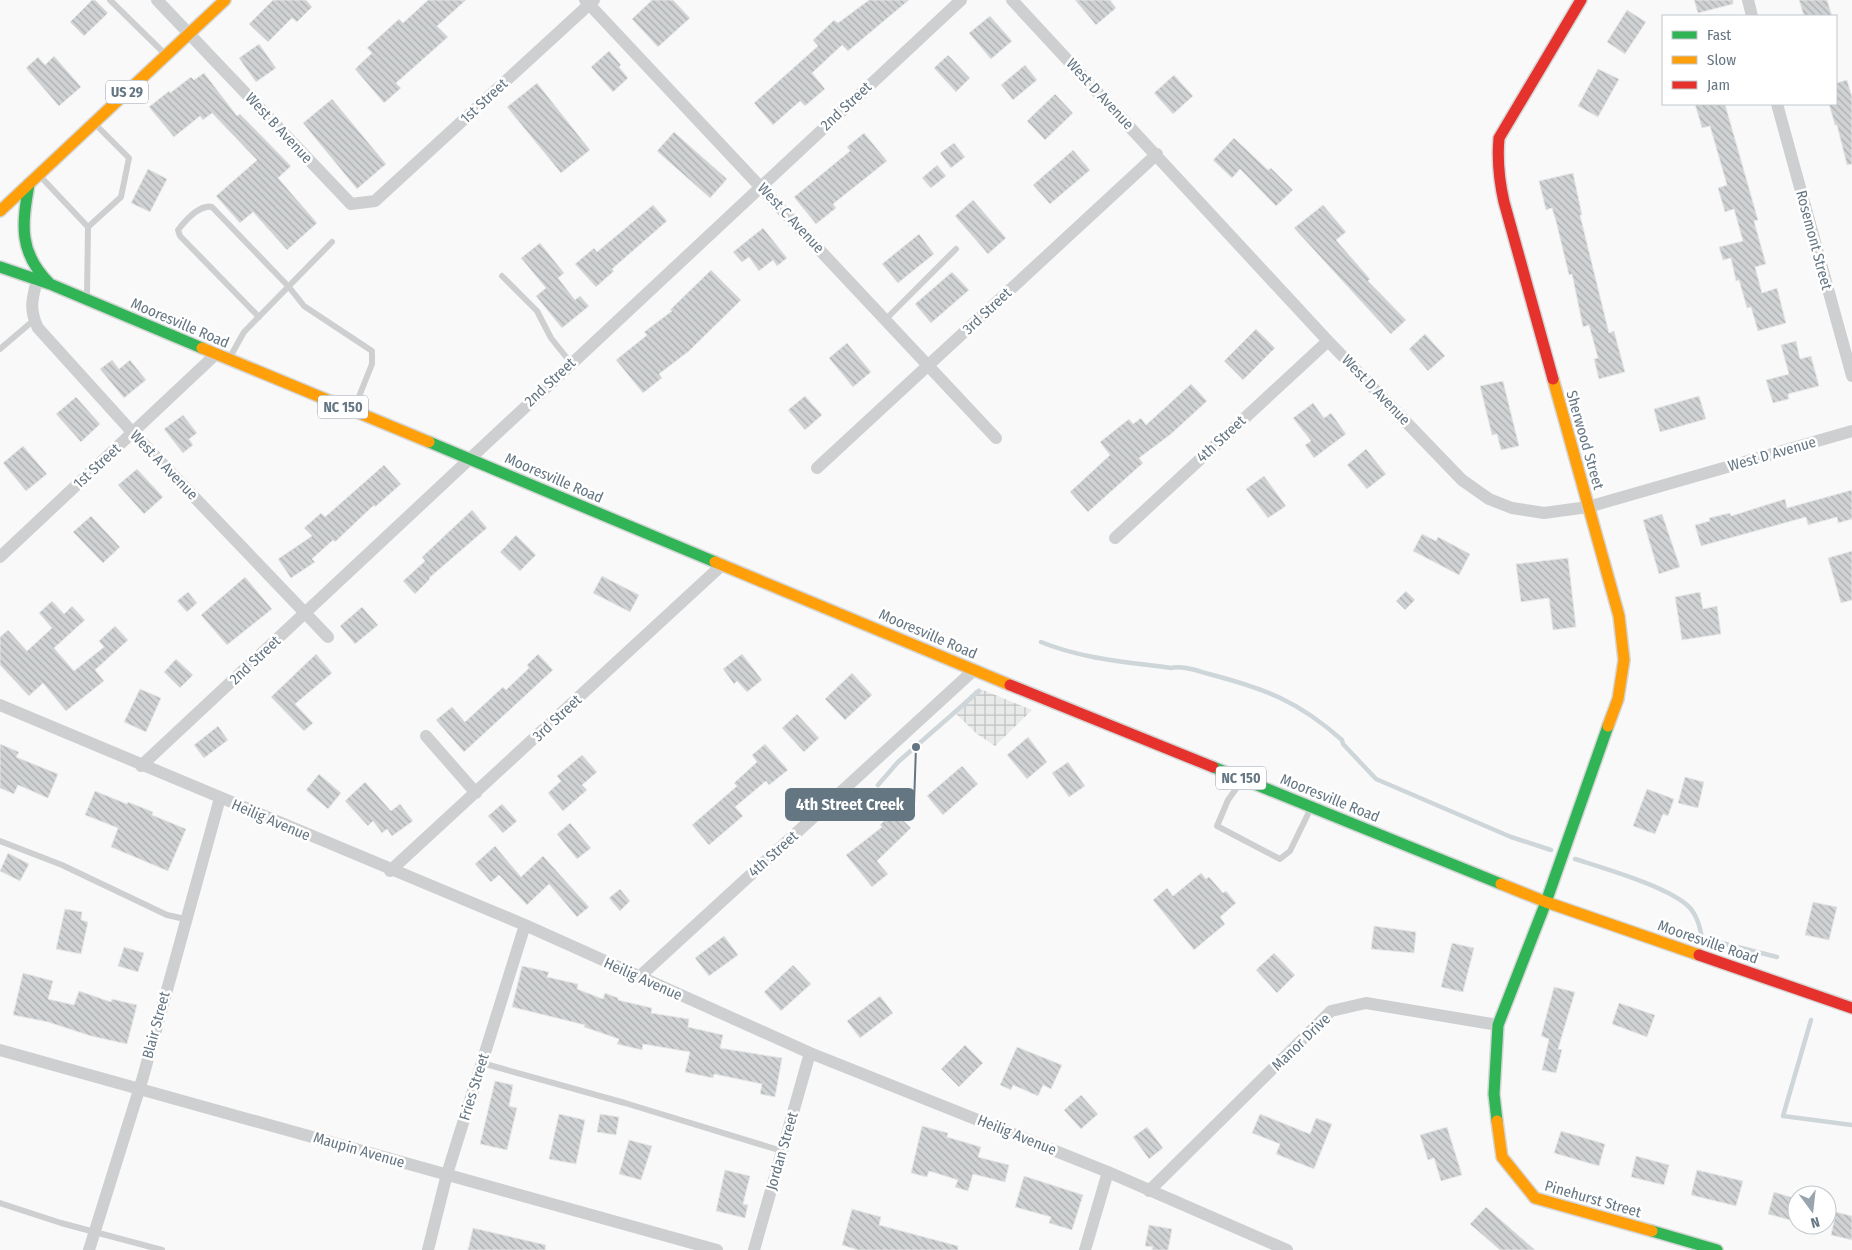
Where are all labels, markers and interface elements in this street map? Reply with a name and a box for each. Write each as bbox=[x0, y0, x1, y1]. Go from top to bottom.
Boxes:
legend bbox=[1662, 15, 1837, 105]
text: Fast bbox=[1707, 26, 1731, 44]
text: Slow bbox=[1707, 51, 1736, 69]
street label: West D Avenue bbox=[1063, 55, 1137, 133]
street label: 1st Street bbox=[457, 75, 511, 127]
text: Jam bbox=[1707, 76, 1730, 94]
street label: 2nd Street bbox=[817, 78, 875, 134]
road number: US 29 bbox=[106, 80, 148, 104]
street label: West B Avenue bbox=[242, 89, 316, 167]
street label: West C Avenue bbox=[754, 179, 828, 257]
street label: Rosemont Street bbox=[1792, 188, 1836, 292]
street label: 3rd Street bbox=[959, 284, 1015, 338]
street label: Mooresville Road bbox=[128, 294, 232, 352]
street label: West D Avenue bbox=[1338, 351, 1414, 429]
street label: 2nd Street bbox=[521, 354, 579, 410]
street label: Sherwood Street bbox=[1562, 388, 1608, 492]
road number: NC 150 bbox=[318, 396, 368, 418]
street label: 4th Street bbox=[1193, 412, 1249, 466]
street label: West A Avenue bbox=[126, 426, 202, 504]
street label: West D Avenue bbox=[1726, 433, 1818, 475]
street label: 1st Street bbox=[70, 440, 124, 492]
street label: Mooresville Road bbox=[502, 449, 606, 507]
street label: Mooresville Road bbox=[876, 605, 980, 663]
street label: 2nd Street bbox=[226, 632, 284, 688]
street label: 3rd Street bbox=[529, 691, 585, 745]
road number: NC 150 bbox=[1216, 766, 1266, 790]
street label: Mooresville Road bbox=[1278, 770, 1382, 826]
callout: 4th Street Creek bbox=[786, 789, 914, 820]
street label: Heilig Avenue bbox=[229, 795, 313, 845]
text: 4th Street Creek bbox=[796, 795, 905, 814]
street label: 4th Street bbox=[745, 827, 802, 881]
street label: Mooresville Road bbox=[1655, 916, 1761, 968]
street label: Heilig Avenue bbox=[601, 954, 685, 1004]
street label: Blair Street bbox=[138, 989, 174, 1061]
street label: Manor Drive bbox=[1268, 1010, 1334, 1074]
street label: Fries Street bbox=[455, 1051, 493, 1123]
street label: Jordan Street bbox=[762, 1110, 802, 1192]
street label: Heilig Avenue bbox=[975, 1111, 1059, 1159]
street label: Maupin Avenue bbox=[311, 1128, 407, 1172]
street label: Pinehurst Street bbox=[1543, 1177, 1643, 1221]
north arrow bbox=[1787, 1185, 1837, 1235]
text: N bbox=[1809, 1213, 1821, 1231]

